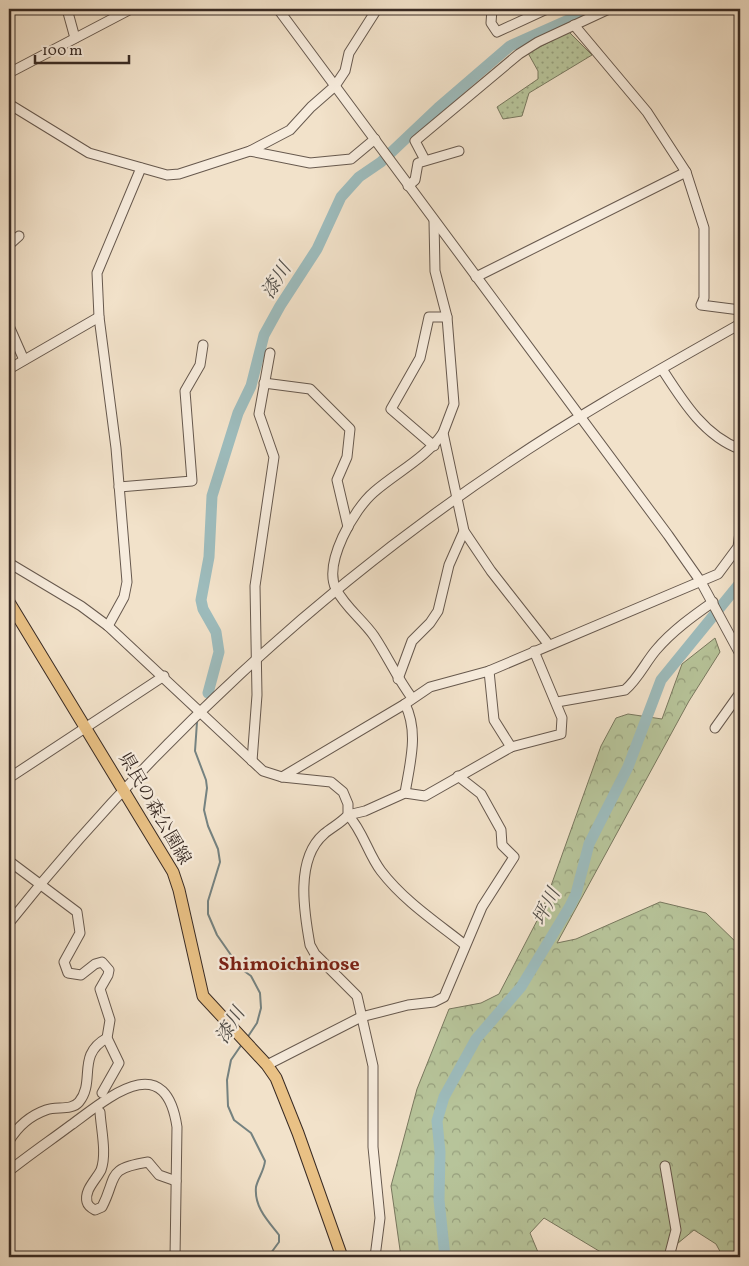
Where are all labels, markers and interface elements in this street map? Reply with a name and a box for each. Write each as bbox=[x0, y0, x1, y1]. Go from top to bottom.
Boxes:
scale bar bbox=[35, 32, 129, 64]
text: 100 m bbox=[42, 41, 82, 62]
water label: 漆川 bbox=[256, 256, 299, 304]
street label: 県民の森公園線 bbox=[112, 748, 196, 870]
water label: 坪川 bbox=[527, 882, 568, 930]
district label: Shimoichinose bbox=[218, 951, 360, 979]
water label: 漆川 bbox=[210, 1001, 253, 1049]

